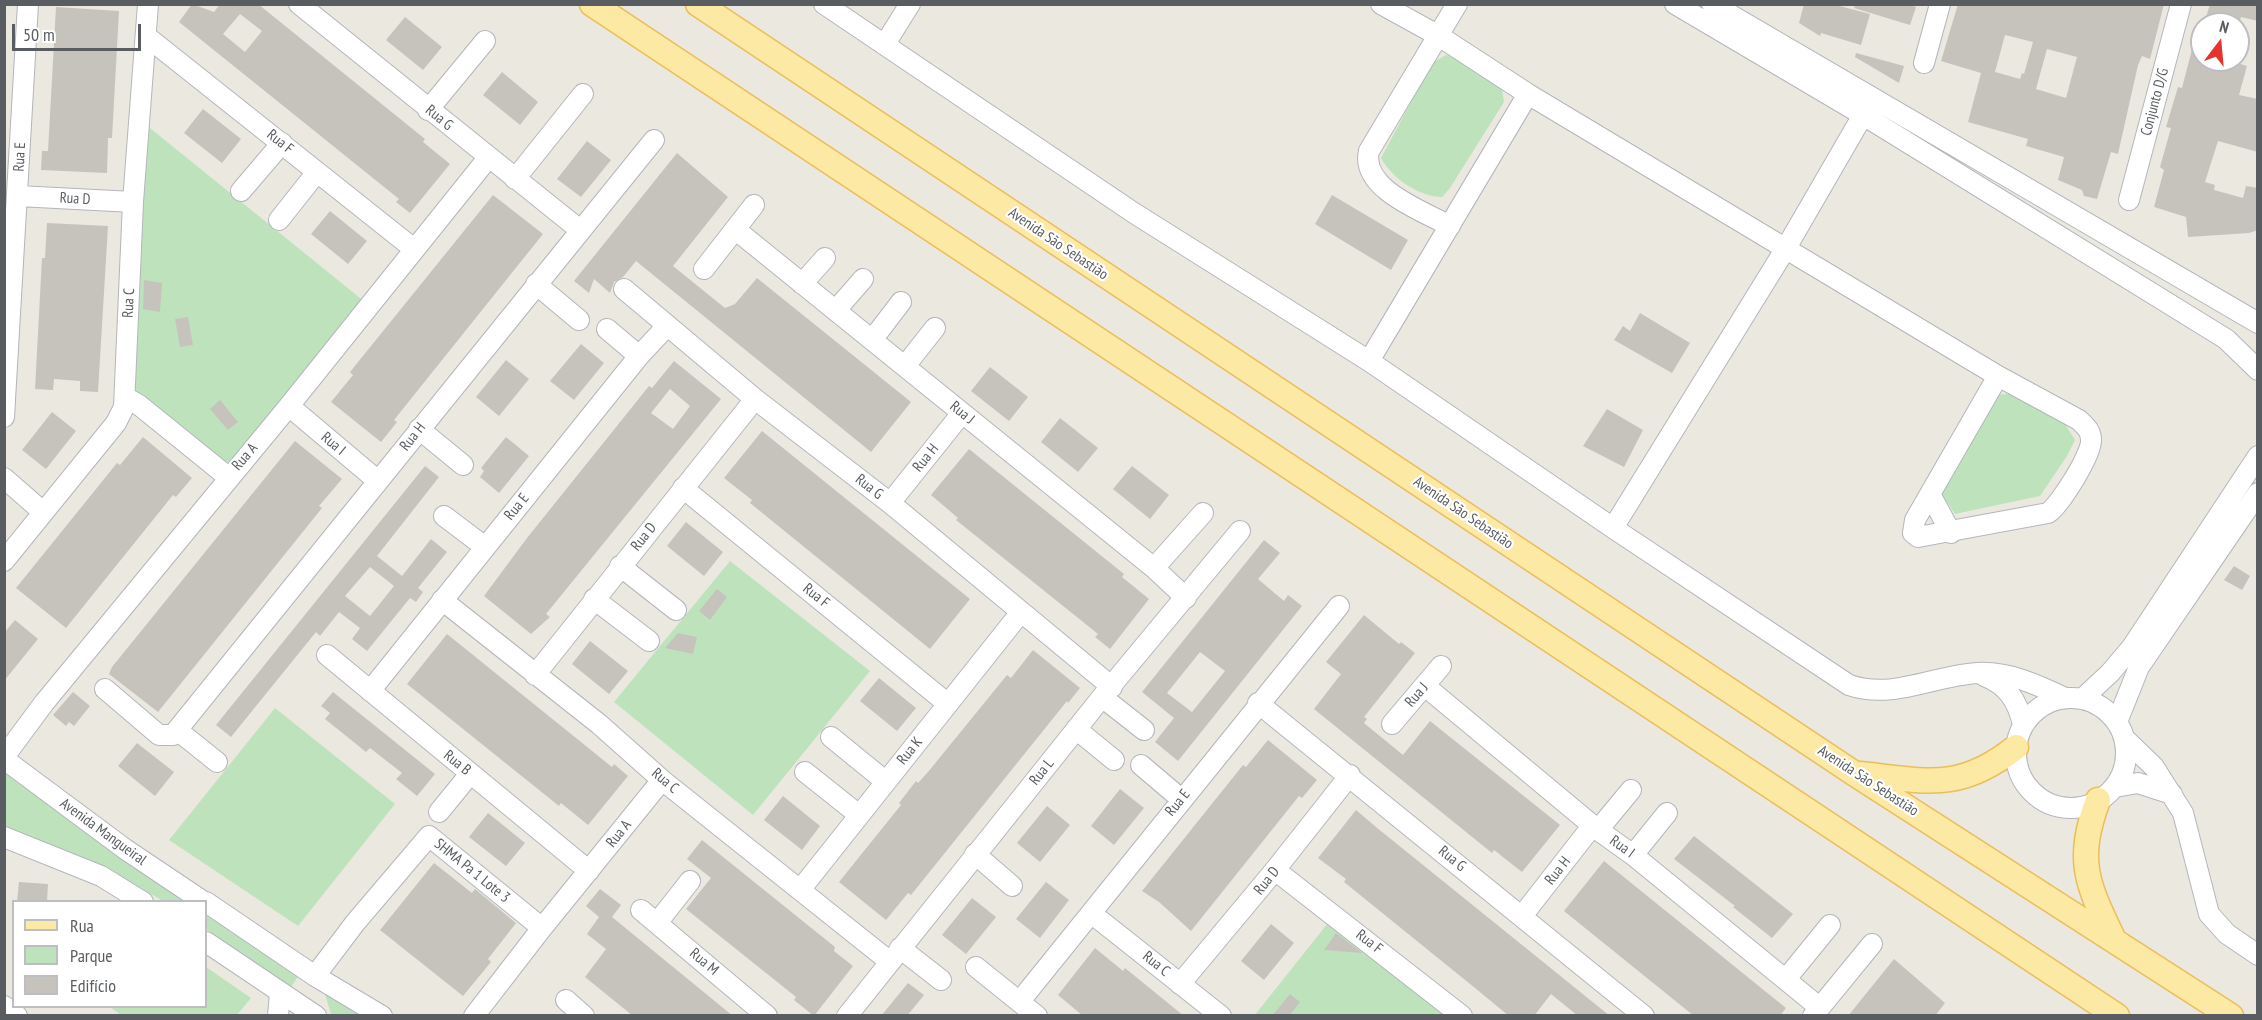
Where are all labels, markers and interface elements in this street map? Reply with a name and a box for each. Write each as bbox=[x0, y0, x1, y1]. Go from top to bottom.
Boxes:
scale bar bbox=[15, 12, 144, 50]
north arrow bbox=[2190, 12, 2250, 72]
text: N bbox=[2217, 16, 2231, 37]
text: 50 m bbox=[23, 23, 55, 46]
street label: Conjunto D/G bbox=[2137, 66, 2173, 138]
street label: Rua G bbox=[422, 101, 456, 135]
street label: Rua F bbox=[263, 126, 297, 158]
street label: Rua E bbox=[10, 142, 30, 172]
street label: Rua D bbox=[59, 189, 91, 209]
street label: Avenida São Sebastião bbox=[1005, 204, 1111, 284]
street label: Rua C bbox=[119, 288, 139, 318]
street label: Rua J bbox=[946, 398, 978, 428]
street label: Rua H bbox=[396, 419, 430, 455]
street label: Rua I bbox=[317, 429, 349, 459]
street label: Rua A bbox=[228, 440, 262, 474]
street label: Rua H bbox=[909, 440, 943, 476]
street label: Rua G bbox=[852, 471, 886, 503]
street label: Avenida São Sebastião bbox=[1410, 473, 1516, 553]
street label: Rua E bbox=[501, 490, 533, 524]
street label: Rua D bbox=[627, 519, 661, 555]
street label: Rua F bbox=[799, 580, 833, 612]
street label: Rua J bbox=[1402, 679, 1432, 711]
street label: Rua K bbox=[893, 734, 927, 768]
street label: Avenida São Sebastião bbox=[1814, 742, 1922, 820]
street label: Rua B bbox=[440, 747, 474, 779]
street label: Rua L bbox=[1026, 755, 1058, 789]
street label: Rua C bbox=[648, 765, 682, 797]
street label: Rua E bbox=[1162, 786, 1194, 820]
street label: Avenida Mangueiral bbox=[56, 795, 150, 869]
street label: Rua A bbox=[603, 817, 635, 851]
street label: Rua I bbox=[1606, 832, 1638, 862]
street label: SHMA Pa 1 Lote 3 bbox=[431, 835, 513, 907]
street label: Rua G bbox=[1435, 842, 1469, 876]
street label: Rua H bbox=[1541, 853, 1575, 889]
street label: Rua D bbox=[1250, 863, 1284, 899]
legend bbox=[12, 900, 207, 1008]
text: Rua bbox=[70, 914, 94, 937]
street label: Rua F bbox=[1352, 926, 1386, 958]
text: Parque bbox=[70, 944, 113, 967]
street label: Rua M bbox=[686, 945, 722, 979]
street label: Rua C bbox=[1139, 948, 1173, 980]
text: Edifício bbox=[70, 974, 116, 997]

